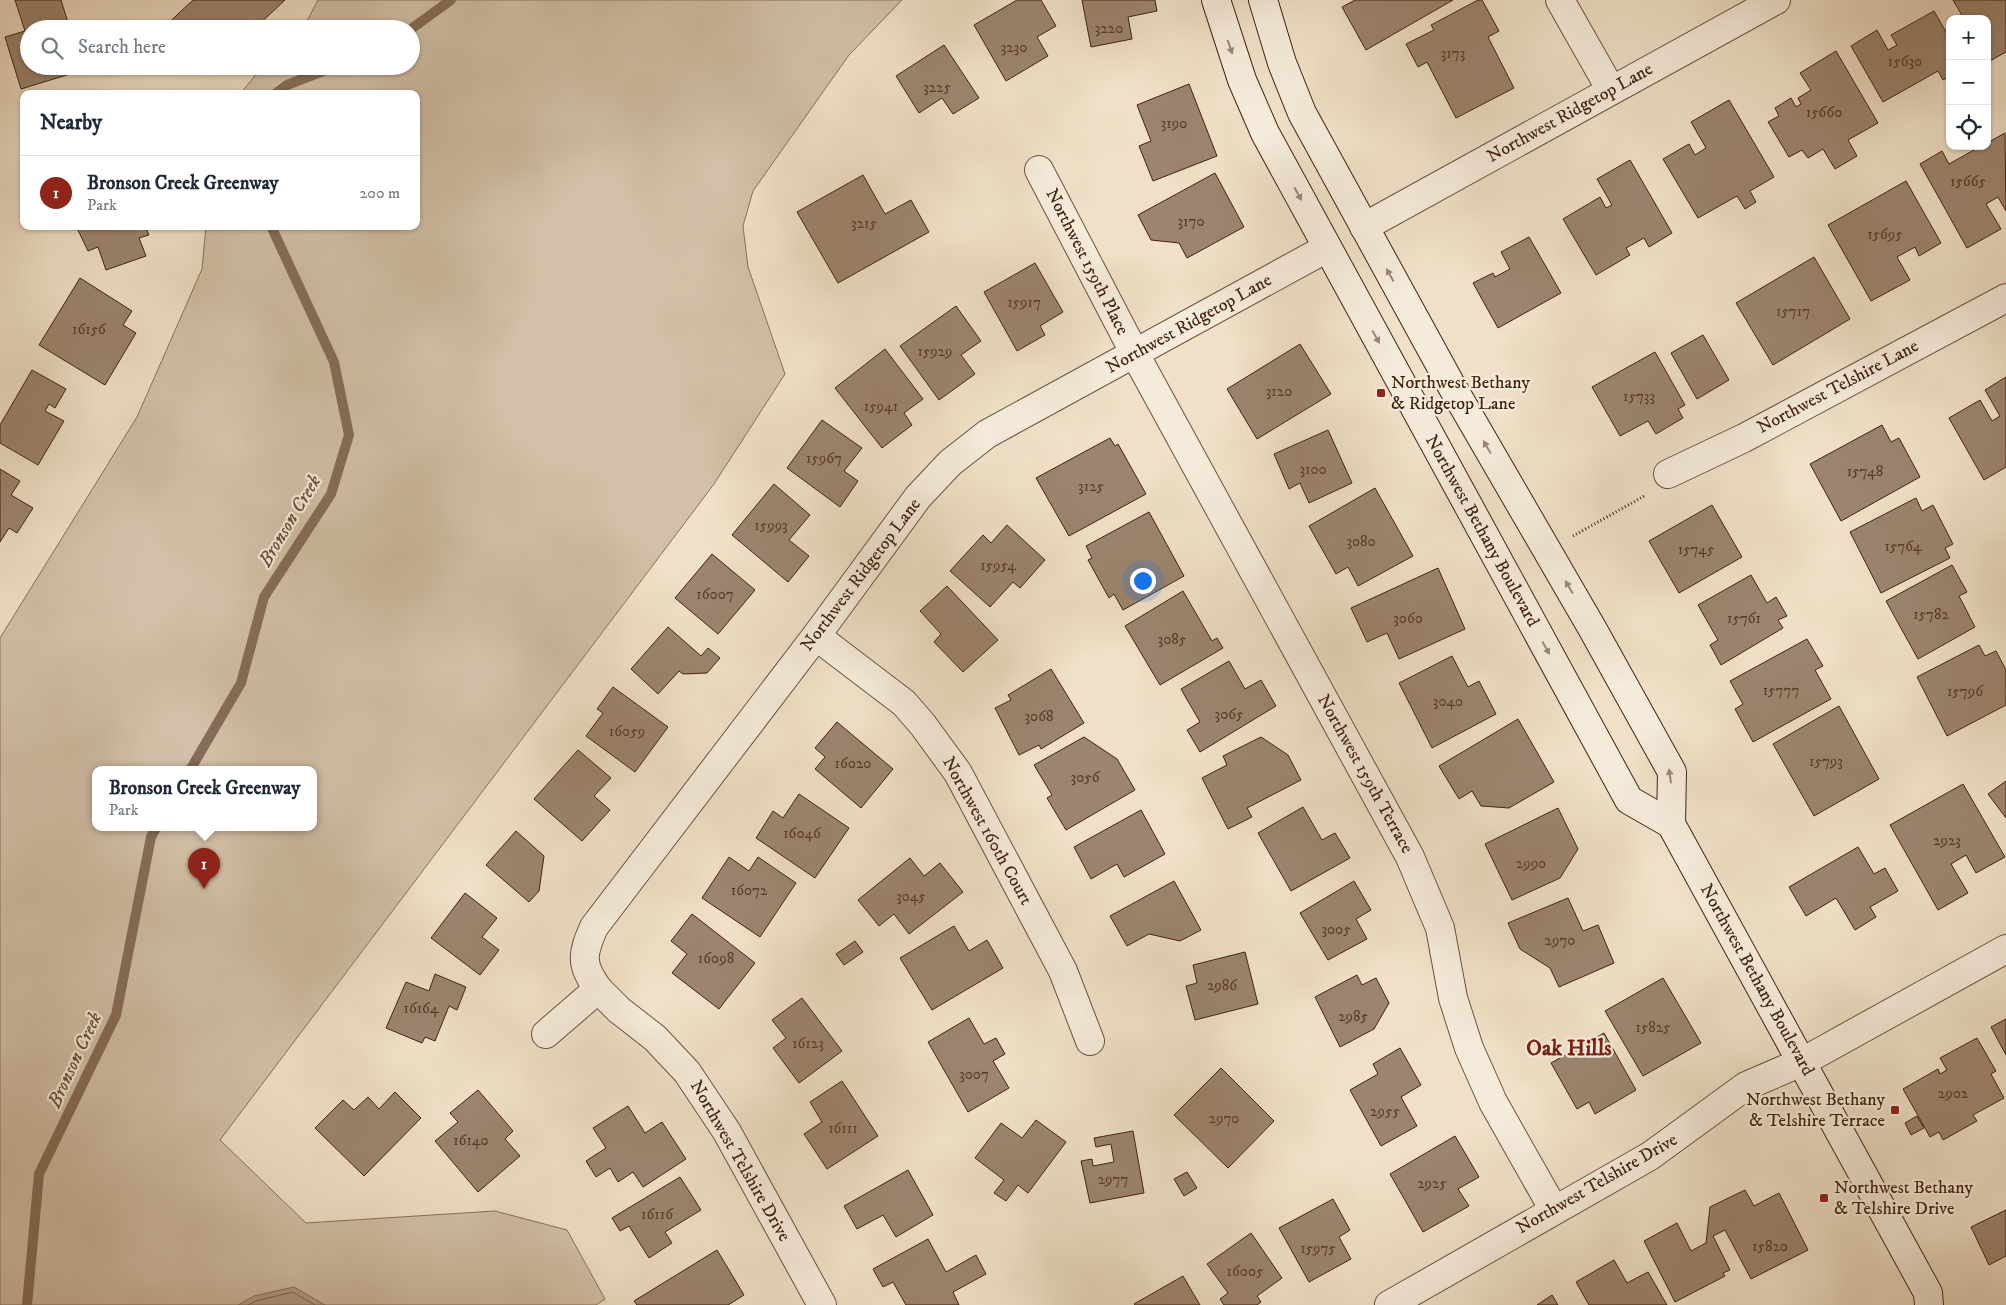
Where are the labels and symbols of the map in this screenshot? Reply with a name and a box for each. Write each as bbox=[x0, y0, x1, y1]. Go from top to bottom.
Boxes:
house number: 3220 bbox=[1095, 19, 1123, 38]
house number: 3230 bbox=[1001, 38, 1027, 57]
one-way arrow bbox=[1227, 39, 1234, 54]
house number: 3173 bbox=[1441, 44, 1465, 63]
house number: 15630 bbox=[1888, 52, 1922, 71]
street label: Northwest Ridgetop Lane bbox=[1483, 58, 1657, 168]
house number: 3225 bbox=[923, 78, 951, 97]
house number: 15660 bbox=[1806, 103, 1842, 122]
house number: 3190 bbox=[1161, 114, 1187, 133]
house number: 15665 bbox=[1950, 172, 1987, 191]
street label: Northwest 159th Place bbox=[1041, 185, 1133, 339]
one-way arrow bbox=[1293, 187, 1302, 201]
house number: 3170 bbox=[1177, 212, 1205, 231]
house number: 3215 bbox=[851, 214, 877, 233]
house number: 15695 bbox=[1867, 225, 1903, 244]
one-way arrow bbox=[1386, 267, 1394, 282]
street label: Northwest Ridgetop Lane bbox=[1102, 269, 1276, 379]
house number: 15917 bbox=[1007, 293, 1041, 312]
house number: 15717 bbox=[1776, 302, 1810, 321]
house number: 16156 bbox=[72, 320, 107, 339]
one-way arrow bbox=[1371, 330, 1380, 343]
street label: Northwest Telshire Lane bbox=[1754, 335, 1922, 439]
house number: 15929 bbox=[917, 342, 953, 361]
place label: Northwest Bethany & Ridgetop Lane bbox=[1391, 372, 1530, 415]
house number: 3120 bbox=[1266, 382, 1292, 401]
marker: Northwest Bethany & Ridgetop Lane bbox=[1375, 387, 1387, 399]
house number: 15733 bbox=[1623, 387, 1655, 406]
house number: 15941 bbox=[864, 397, 898, 416]
street label: Northwest Bethany Boulevard bbox=[1420, 431, 1544, 631]
one-way arrow bbox=[1483, 439, 1491, 454]
house number: 15967 bbox=[806, 449, 842, 468]
house number: 3100 bbox=[1299, 460, 1327, 479]
house number: 15748 bbox=[1847, 462, 1883, 481]
water label: Bronson Creek bbox=[253, 471, 326, 572]
house number: 3125 bbox=[1078, 477, 1104, 496]
street label: Northwest Ridgetop Lane bbox=[796, 494, 926, 656]
house number: 15993 bbox=[754, 516, 788, 535]
house number: 3080 bbox=[1346, 532, 1376, 551]
house number: 15764 bbox=[1884, 537, 1922, 556]
house number: 15745 bbox=[1678, 540, 1715, 559]
house number: 15954 bbox=[980, 556, 1016, 575]
your location bbox=[1130, 568, 1156, 594]
one-way arrow bbox=[1564, 581, 1573, 594]
house number: 16007 bbox=[696, 585, 734, 604]
house number: 15782 bbox=[1913, 605, 1949, 624]
house number: 3060 bbox=[1393, 609, 1423, 628]
house number: 15761 bbox=[1727, 609, 1761, 628]
house number: 3085 bbox=[1158, 630, 1187, 649]
one-way arrow bbox=[1542, 641, 1551, 655]
house number: 15777 bbox=[1763, 681, 1799, 700]
house number: 15796 bbox=[1947, 682, 1984, 701]
street label: Northwest 159th Terrace bbox=[1312, 691, 1418, 857]
house number: 3040 bbox=[1433, 692, 1463, 711]
house number: 3065 bbox=[1215, 705, 1244, 724]
house number: 3068 bbox=[1025, 707, 1053, 726]
house number: 16059 bbox=[609, 722, 645, 741]
house number: 15793 bbox=[1809, 752, 1843, 771]
street label: Northwest 160th Court bbox=[937, 753, 1037, 909]
house number: 16020 bbox=[835, 754, 871, 773]
one-way arrow bbox=[1666, 767, 1674, 783]
house number: 3056 bbox=[1071, 768, 1101, 787]
house number: 16046 bbox=[783, 824, 822, 843]
house number: 2923 bbox=[1933, 831, 1961, 850]
pin: 1 bbox=[188, 848, 220, 889]
house number: 2990 bbox=[1516, 854, 1546, 873]
street label: Northwest Bethany Boulevard bbox=[1695, 880, 1819, 1080]
house number: 16072 bbox=[731, 881, 768, 900]
house number: 3045 bbox=[896, 887, 926, 906]
house number: 3005 bbox=[1321, 920, 1351, 939]
house number: 2970 bbox=[1545, 931, 1575, 950]
house number: 16098 bbox=[698, 949, 734, 968]
house number: 2986 bbox=[1207, 976, 1238, 995]
house number: 16164 bbox=[403, 999, 439, 1018]
house number: 2985 bbox=[1338, 1007, 1368, 1026]
water label: Bronson Creek bbox=[43, 1009, 107, 1112]
house number: 15825 bbox=[1635, 1018, 1671, 1037]
house number: 16123 bbox=[792, 1034, 824, 1053]
district label: Oak Hills bbox=[1526, 1035, 1612, 1062]
house number: 3007 bbox=[959, 1065, 989, 1084]
street label: Northwest Telshire Drive bbox=[685, 1077, 795, 1245]
house number: 2902 bbox=[1938, 1084, 1969, 1103]
place label: Northwest Bethany & Telshire Terrace bbox=[1746, 1089, 1885, 1132]
house number: 2955 bbox=[1370, 1102, 1400, 1121]
marker: Northwest Bethany & Telshire Terrace bbox=[1889, 1104, 1901, 1116]
house number: 2970 bbox=[1209, 1109, 1239, 1128]
house number: 16111 bbox=[828, 1119, 858, 1138]
street label: Northwest Telshire Drive bbox=[1513, 1129, 1681, 1239]
house number: 16140 bbox=[453, 1131, 489, 1150]
house number: 2977 bbox=[1098, 1170, 1128, 1189]
house number: 2925 bbox=[1417, 1174, 1447, 1193]
place label: Northwest Bethany & Telshire Drive bbox=[1834, 1177, 1973, 1220]
marker: Northwest Bethany & Telshire Drive bbox=[1818, 1192, 1830, 1204]
house number: 16116 bbox=[641, 1205, 674, 1224]
house number: 15820 bbox=[1752, 1237, 1788, 1256]
house number: 15975 bbox=[1300, 1239, 1336, 1258]
house number: 16005 bbox=[1227, 1262, 1264, 1281]

